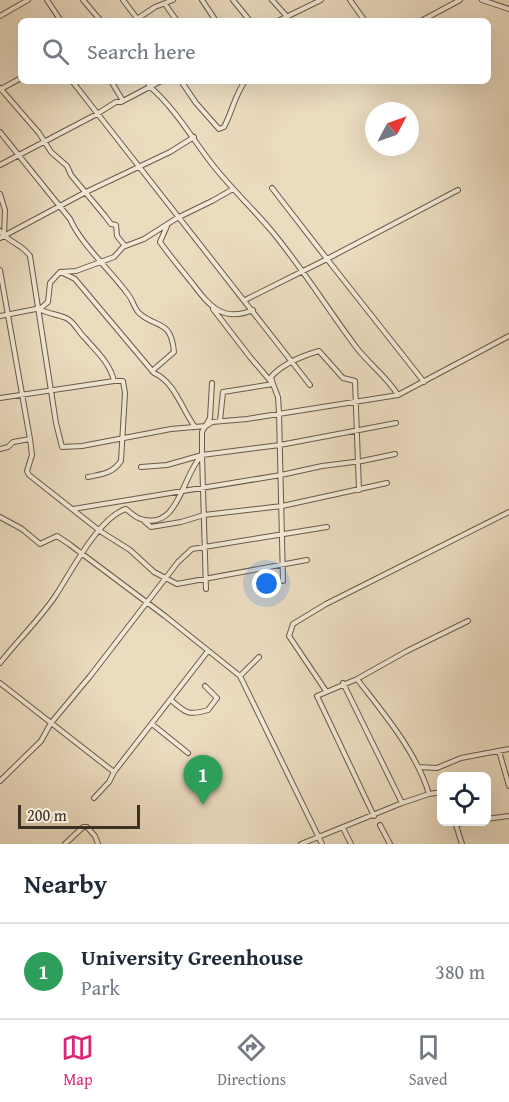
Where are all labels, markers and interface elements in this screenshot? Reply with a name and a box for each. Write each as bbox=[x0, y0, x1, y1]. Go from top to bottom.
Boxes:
search box bbox=[18, 18, 491, 84]
icon: search bbox=[39, 35, 72, 68]
text: Search here bbox=[87, 35, 196, 67]
north arrow bbox=[365, 102, 419, 156]
your location bbox=[252, 569, 281, 598]
pin: 1 bbox=[184, 756, 222, 805]
map controls bbox=[437, 772, 491, 826]
button: locate bbox=[437, 772, 491, 826]
scale bar bbox=[18, 802, 140, 830]
text: 200 m bbox=[27, 803, 67, 827]
text: Nearby bbox=[24, 864, 107, 903]
text: University Greenhouse bbox=[81, 941, 303, 973]
text: 1 bbox=[38, 957, 49, 986]
text: 380 m bbox=[435, 957, 485, 986]
text: Park bbox=[81, 973, 120, 1002]
tab: Map bbox=[61, 1031, 94, 1091]
tab: Directions bbox=[217, 1031, 286, 1091]
tab: Saved bbox=[409, 1031, 448, 1091]

